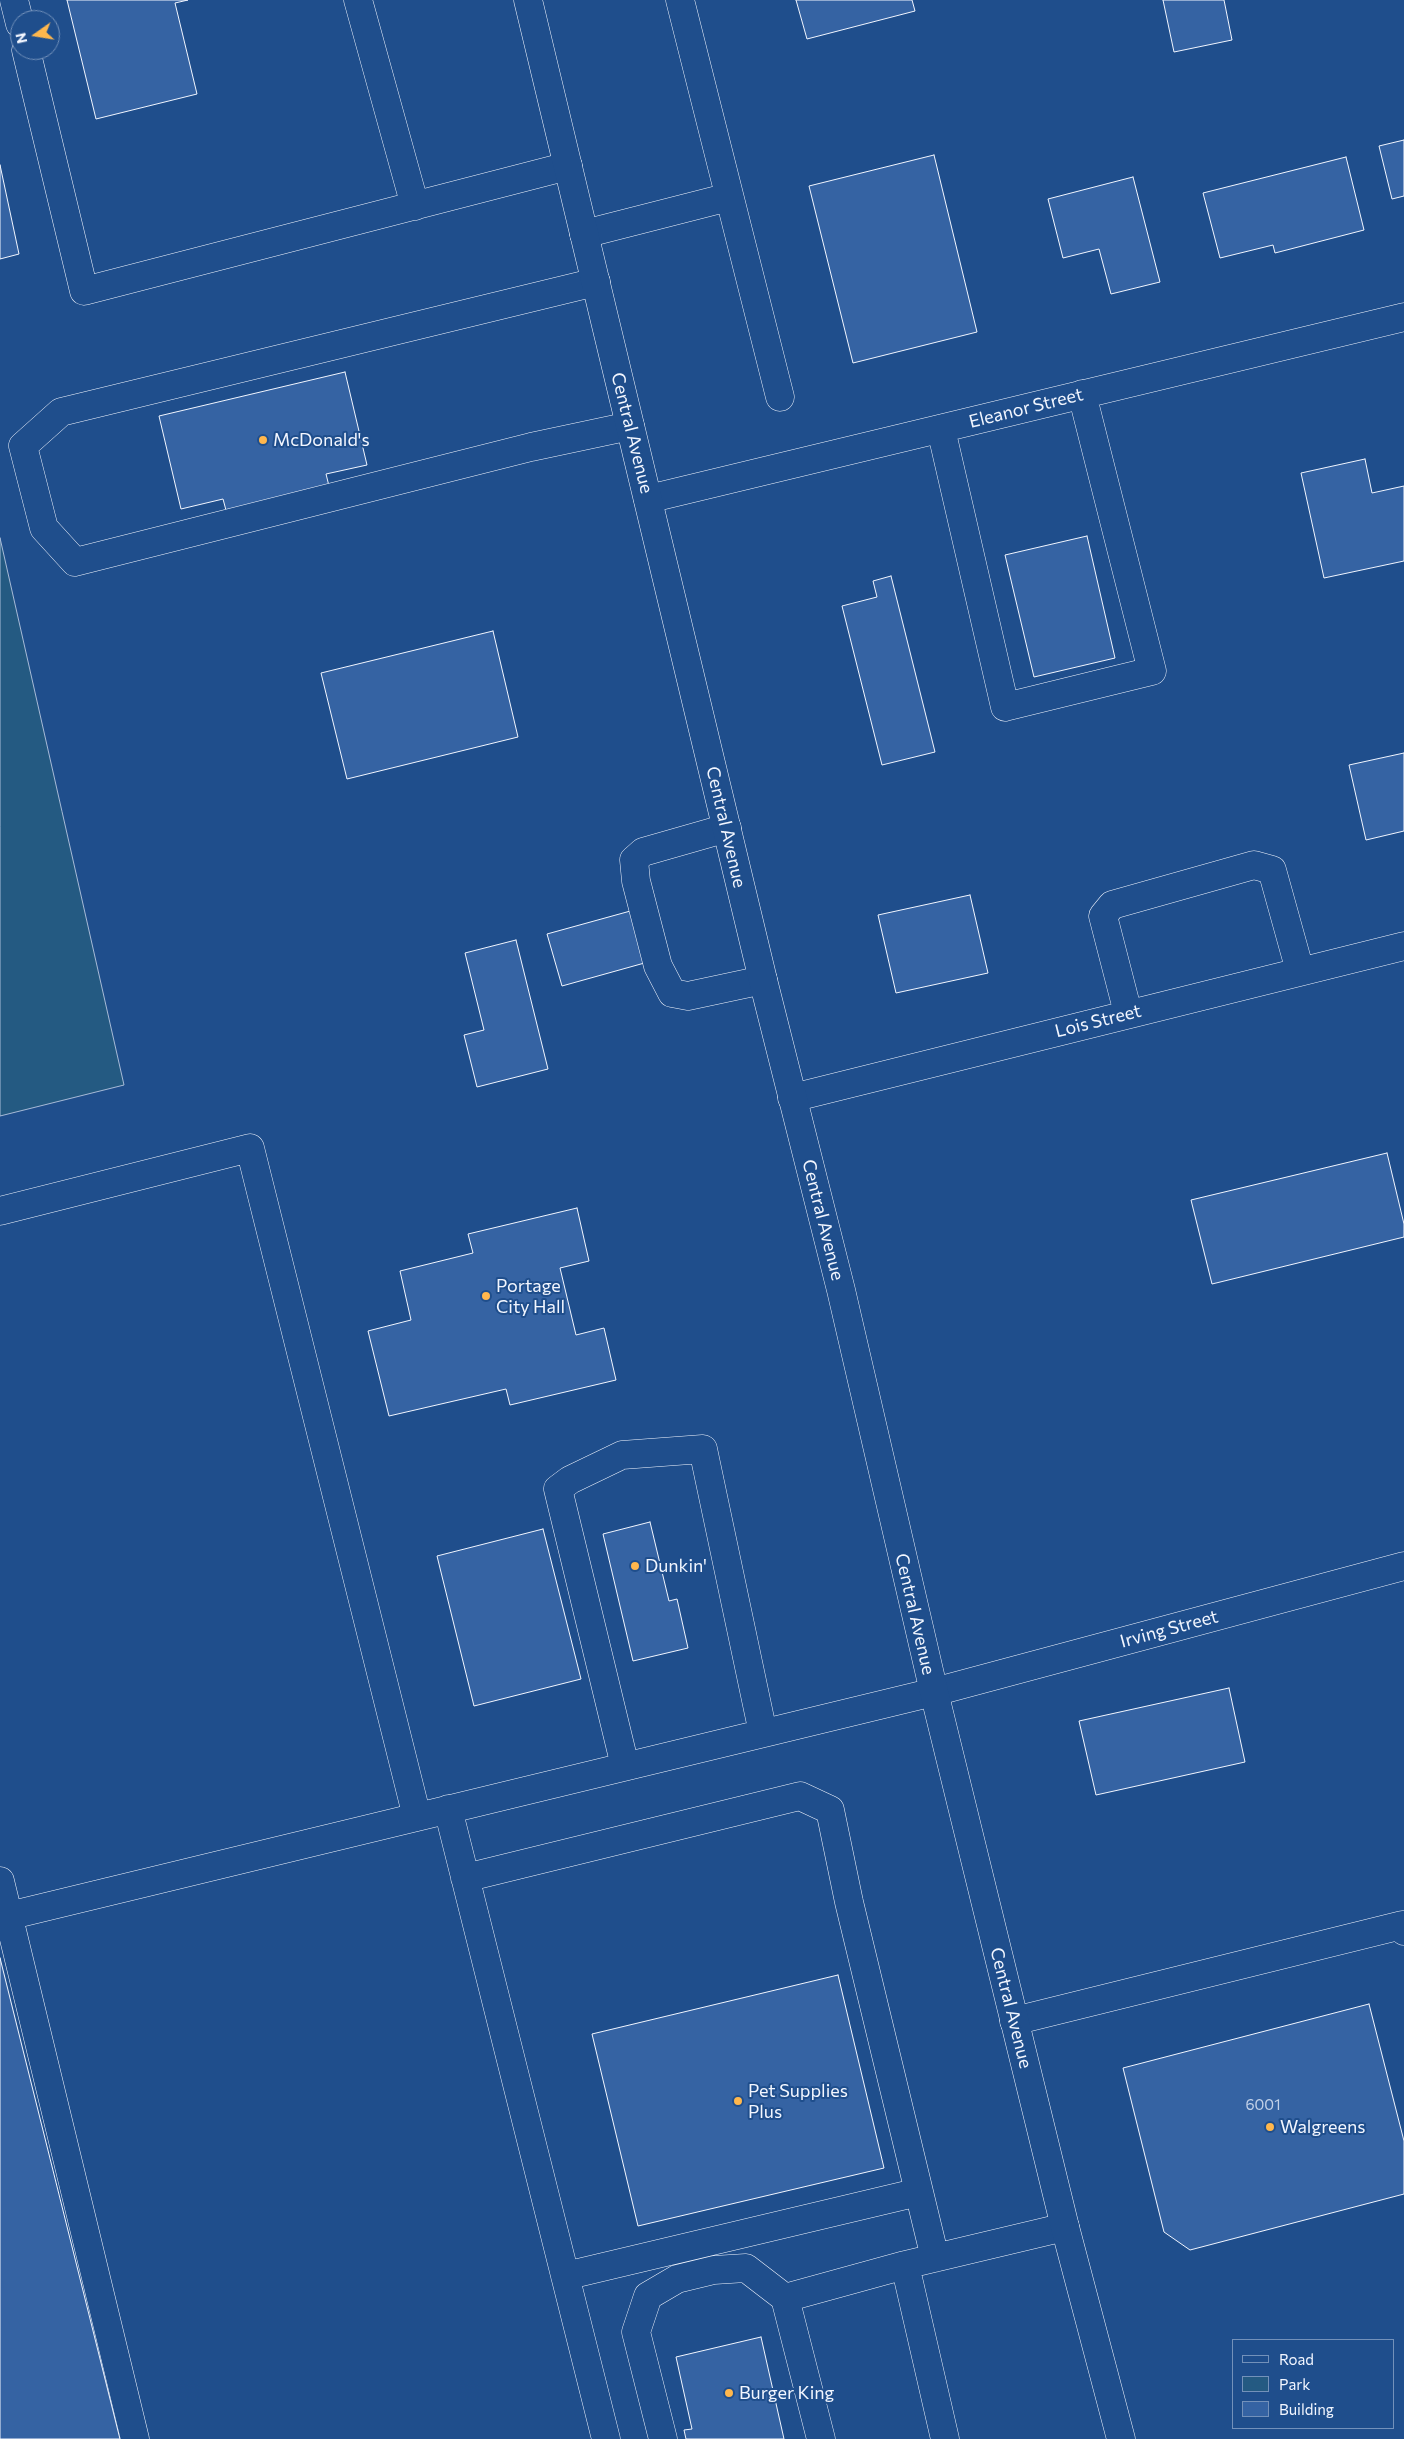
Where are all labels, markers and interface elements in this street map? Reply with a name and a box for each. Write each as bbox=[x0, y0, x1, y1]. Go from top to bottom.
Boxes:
north arrow bbox=[10, 10, 60, 60]
text: N bbox=[11, 31, 30, 45]
street label: Central Avenue bbox=[607, 370, 657, 496]
street label: Eleanor Street bbox=[967, 383, 1085, 433]
place label: McDonald's bbox=[273, 429, 370, 451]
marker: McDonald's bbox=[257, 434, 269, 446]
street label: Central Avenue bbox=[702, 764, 750, 890]
street label: Lois Street bbox=[1053, 1000, 1143, 1042]
street label: Central Avenue bbox=[798, 1157, 848, 1283]
place label: Portage City Hall bbox=[496, 1275, 565, 1318]
marker: Portage City Hall bbox=[480, 1290, 492, 1302]
street label: Central Avenue bbox=[891, 1551, 939, 1677]
place label: Dunkin' bbox=[645, 1555, 707, 1577]
marker: Dunkin' bbox=[629, 1560, 641, 1572]
street label: Irving Street bbox=[1118, 1606, 1220, 1652]
street label: Central Avenue bbox=[986, 1945, 1036, 2071]
place label: Pet Supplies Plus bbox=[748, 2080, 848, 2122]
marker: Pet Supplies Plus bbox=[732, 2095, 744, 2107]
house number: 6001 bbox=[1245, 2096, 1281, 2114]
place label: Walgreens bbox=[1280, 2116, 1366, 2138]
marker: Walgreens bbox=[1264, 2121, 1276, 2133]
legend bbox=[1232, 2339, 1394, 2429]
text: Road bbox=[1279, 2350, 1314, 2368]
text: Park bbox=[1279, 2375, 1310, 2393]
place label: Burger King bbox=[739, 2382, 834, 2404]
marker: Burger King bbox=[723, 2387, 735, 2399]
text: Building bbox=[1279, 2400, 1334, 2418]

